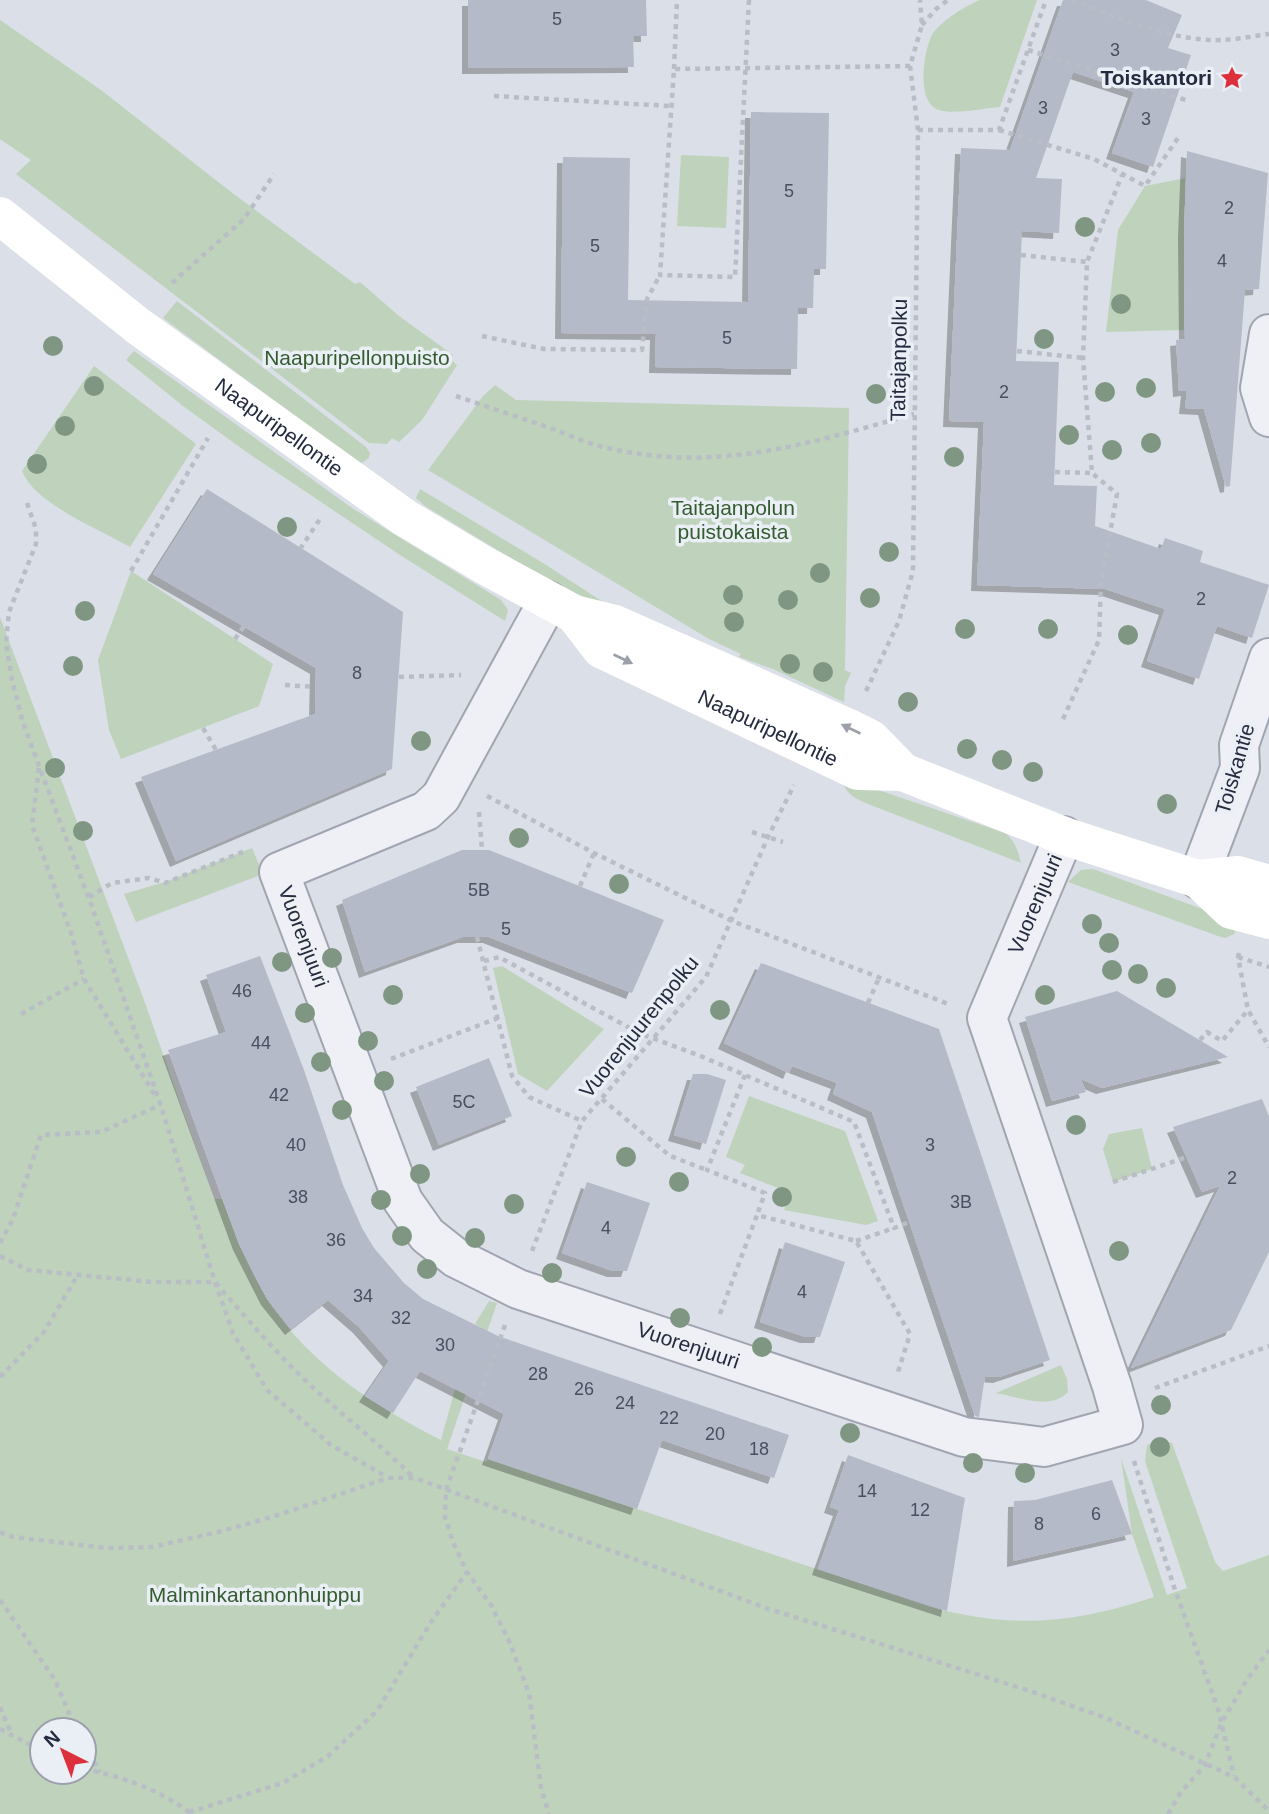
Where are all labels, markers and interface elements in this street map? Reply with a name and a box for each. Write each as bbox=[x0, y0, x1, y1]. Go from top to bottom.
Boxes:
house number: 5 bbox=[552, 9, 562, 29]
house number: 3 bbox=[1110, 40, 1120, 60]
place icon: Toiskantori bbox=[1218, 64, 1246, 92]
place label: Toiskantori bbox=[1100, 66, 1212, 89]
house number: 3 bbox=[1038, 98, 1048, 118]
house number: 3 bbox=[1141, 109, 1151, 129]
house number: 5 bbox=[784, 181, 794, 201]
house number: 2 bbox=[1224, 198, 1234, 218]
house number: 5 bbox=[590, 236, 600, 256]
house number: 4 bbox=[1217, 251, 1227, 271]
street label: Taitajanpolku bbox=[886, 299, 911, 421]
house number: 5 bbox=[722, 328, 732, 348]
park label: Naapuripellonpuisto bbox=[264, 346, 450, 369]
street label: Naapuripellontie bbox=[211, 373, 348, 481]
house number: 2 bbox=[999, 382, 1009, 402]
park label: Taitajanpolun puistokaista bbox=[671, 496, 795, 543]
house number: 2 bbox=[1196, 589, 1206, 609]
one-way arrow bbox=[613, 653, 633, 665]
house number: 8 bbox=[352, 663, 362, 683]
street label: Naapuripellontie bbox=[695, 685, 842, 771]
street label: Toiskantie bbox=[1211, 721, 1258, 817]
one-way arrow bbox=[841, 723, 861, 735]
street label: Vuorenjuuri bbox=[1003, 850, 1066, 957]
house number: 5B bbox=[468, 880, 490, 900]
street label: Vuorenjuuri bbox=[274, 882, 333, 990]
house number: 5 bbox=[501, 919, 511, 939]
street label: Vuorenjuurenpolku bbox=[574, 951, 703, 1102]
house number: 46 bbox=[232, 981, 252, 1001]
house number: 44 bbox=[251, 1033, 271, 1053]
house number: 42 bbox=[269, 1085, 289, 1105]
house number: 5C bbox=[452, 1092, 476, 1112]
house number: 40 bbox=[286, 1135, 306, 1155]
house number: 3 bbox=[925, 1135, 935, 1155]
house number: 2 bbox=[1227, 1168, 1237, 1188]
house number: 38 bbox=[288, 1187, 308, 1207]
house number: 3B bbox=[950, 1192, 972, 1212]
house number: 4 bbox=[601, 1218, 611, 1238]
house number: 36 bbox=[326, 1230, 346, 1250]
house number: 4 bbox=[797, 1282, 807, 1302]
house number: 34 bbox=[353, 1286, 373, 1306]
house number: 32 bbox=[391, 1308, 411, 1328]
street label: Vuorenjuuri bbox=[634, 1317, 743, 1373]
house number: 30 bbox=[435, 1335, 455, 1355]
house number: 28 bbox=[528, 1364, 548, 1384]
house number: 26 bbox=[574, 1379, 594, 1399]
house number: 24 bbox=[615, 1393, 635, 1413]
house number: 22 bbox=[659, 1408, 679, 1428]
house number: 20 bbox=[705, 1424, 725, 1444]
house number: 18 bbox=[749, 1439, 769, 1459]
house number: 14 bbox=[857, 1481, 877, 1501]
house number: 12 bbox=[910, 1500, 930, 1520]
house number: 6 bbox=[1091, 1504, 1101, 1524]
house number: 8 bbox=[1034, 1514, 1044, 1534]
park label: Malminkartanonhuippu bbox=[149, 1583, 361, 1606]
north arrow bbox=[28, 1716, 98, 1786]
text: N bbox=[40, 1726, 64, 1751]

